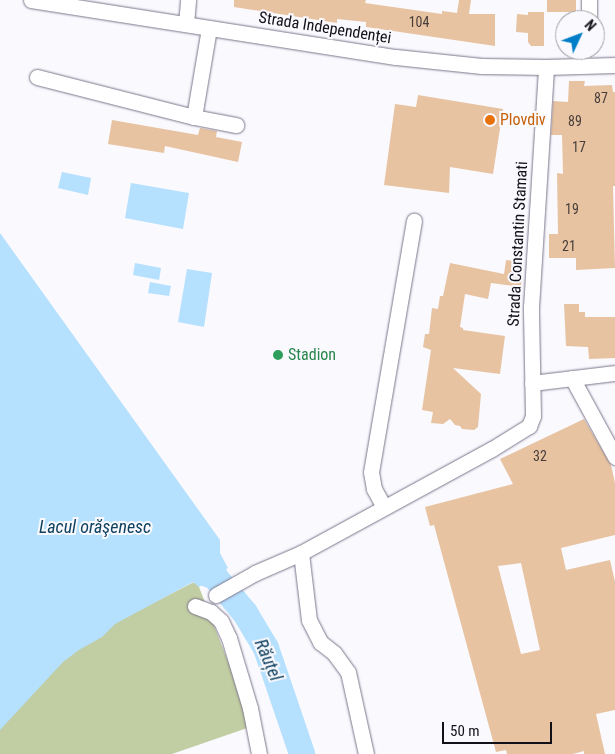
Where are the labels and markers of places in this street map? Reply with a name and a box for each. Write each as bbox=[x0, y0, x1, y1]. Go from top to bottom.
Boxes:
place label: Plovdiv bbox=[500, 110, 546, 130]
marker: Plovdiv bbox=[484, 114, 496, 126]
place label: Stadion bbox=[288, 345, 336, 365]
marker: Stadion bbox=[272, 349, 284, 361]

